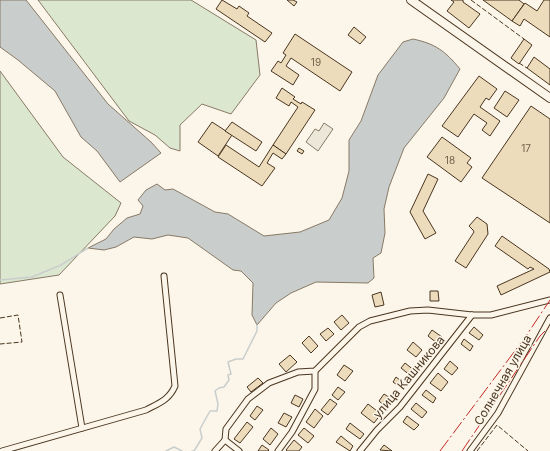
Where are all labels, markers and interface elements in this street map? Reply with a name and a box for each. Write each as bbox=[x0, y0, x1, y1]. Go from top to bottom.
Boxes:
house number: 19 bbox=[311, 56, 321, 68]
house number: 17 bbox=[521, 142, 531, 154]
house number: 18 bbox=[445, 154, 455, 166]
street label: улица Кашникова bbox=[370, 332, 448, 421]
street label: Солнечная улица bbox=[471, 332, 535, 428]

